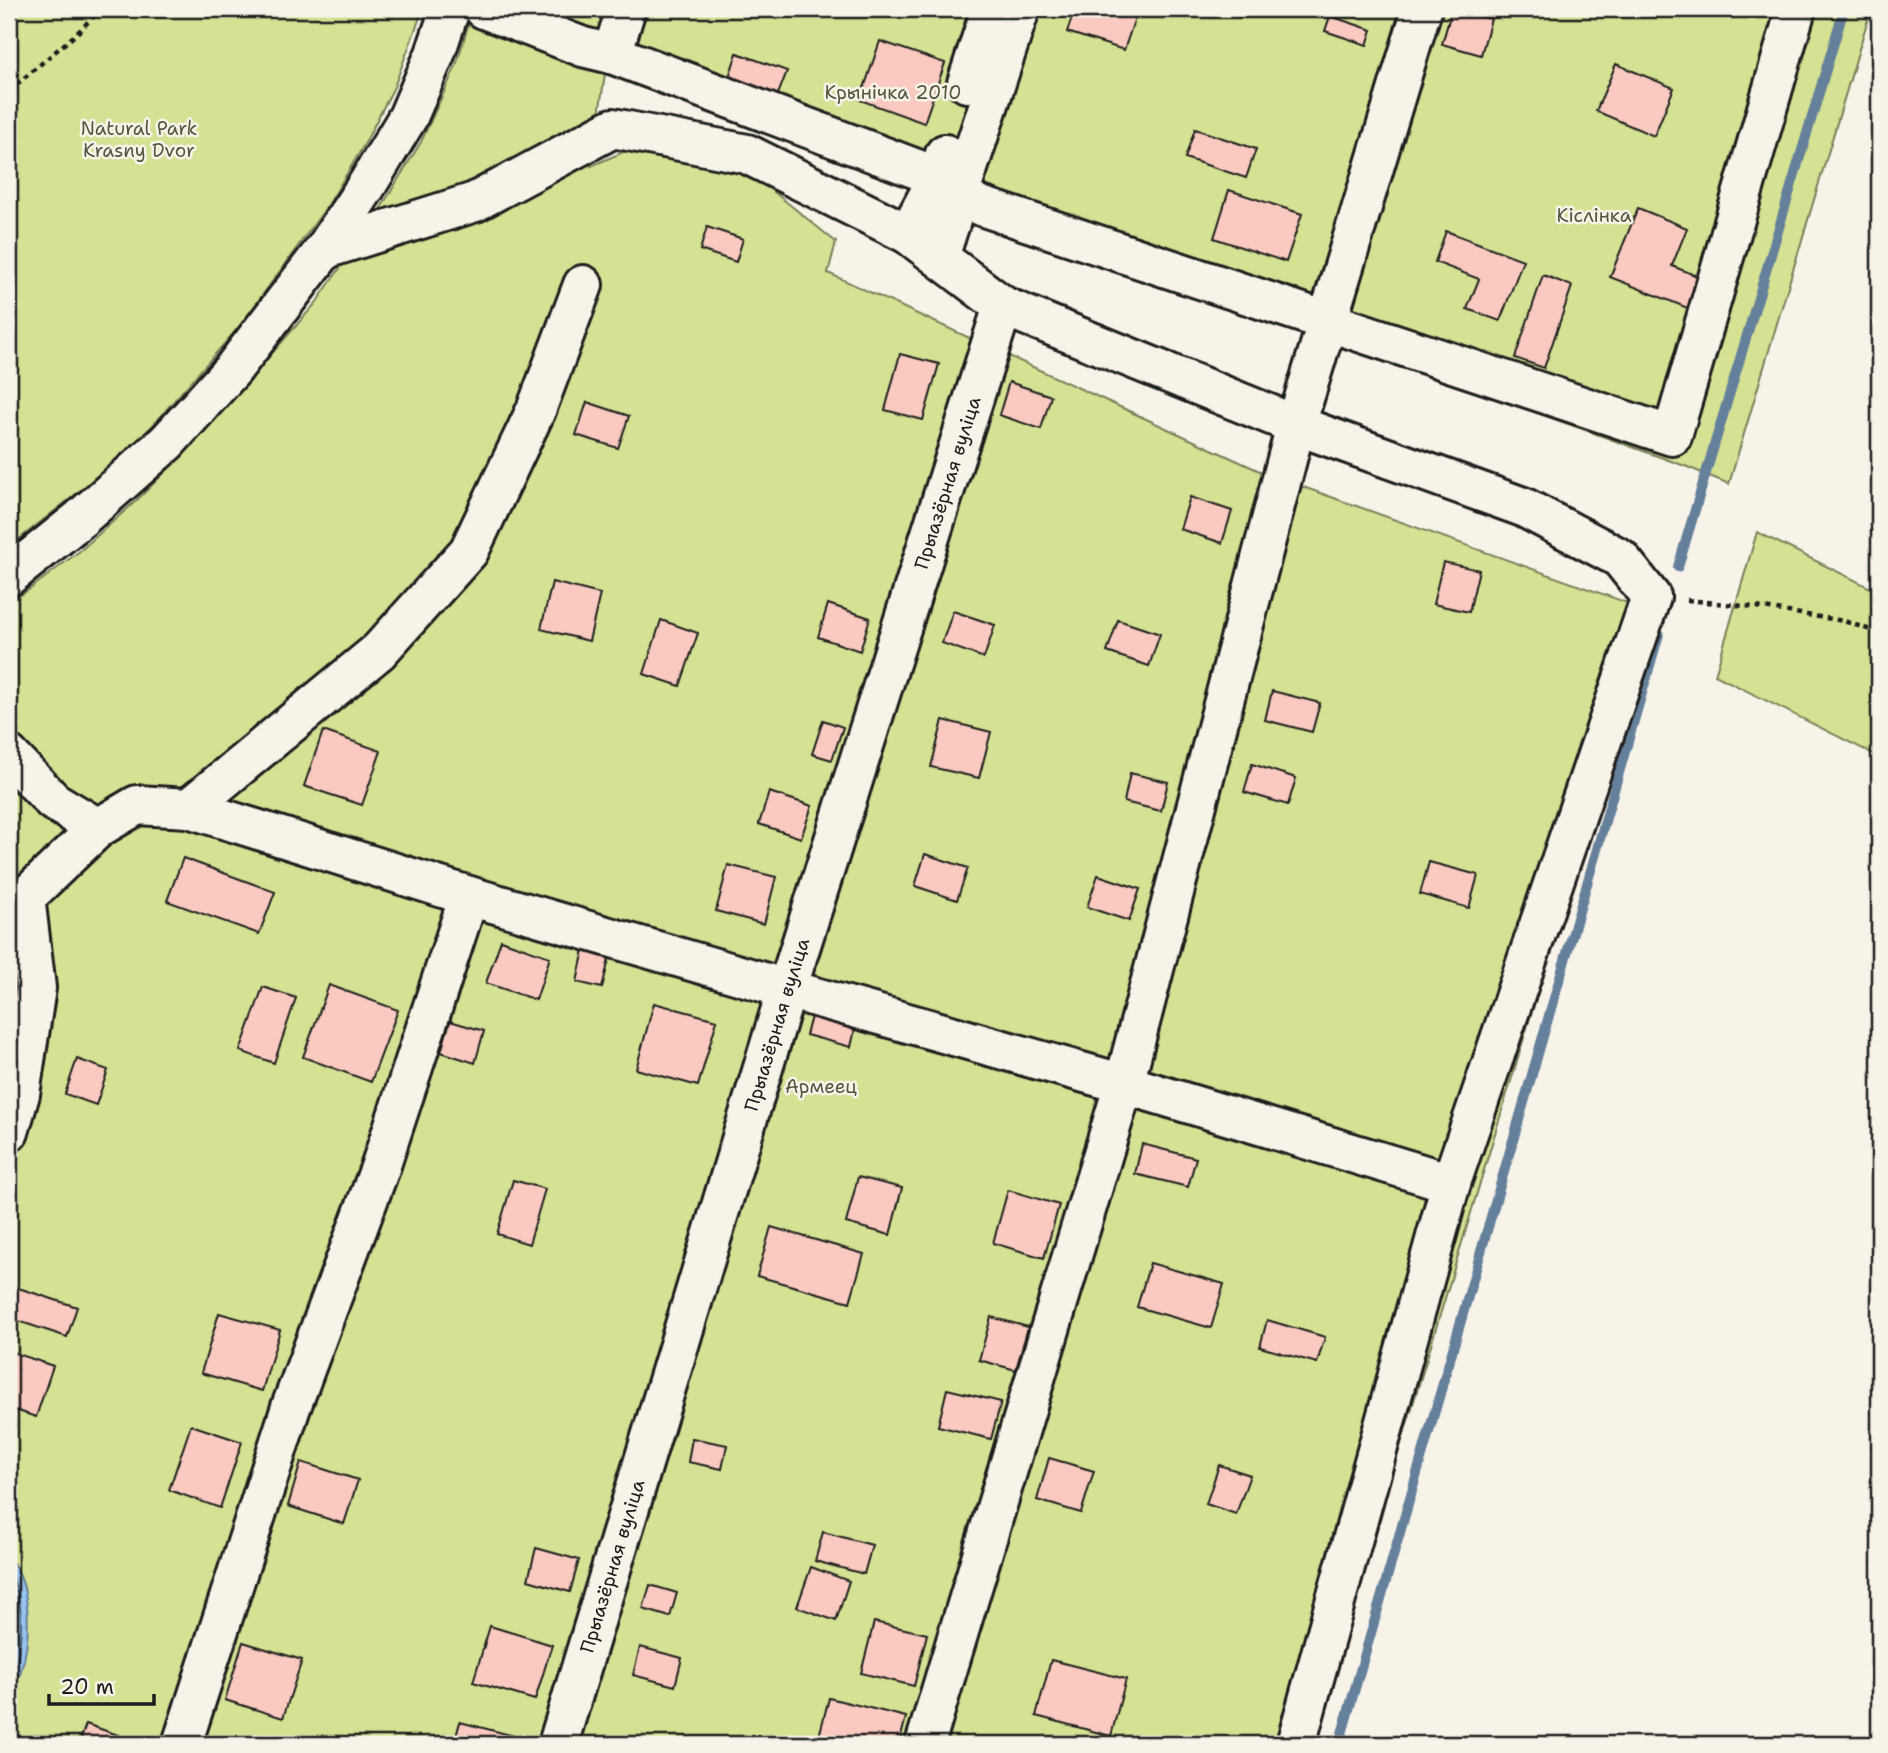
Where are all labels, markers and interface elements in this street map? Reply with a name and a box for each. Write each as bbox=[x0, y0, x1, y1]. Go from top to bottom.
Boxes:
park label: Крынічка 2010 bbox=[825, 80, 961, 105]
park label: Natural Park Krasny Dvor bbox=[80, 116, 198, 163]
park label: Кіслінка bbox=[1557, 203, 1632, 228]
street label: Прыазёрная вуліца bbox=[908, 393, 986, 572]
street label: Прыазёрная вуліца bbox=[738, 935, 815, 1114]
park label: Армеец bbox=[785, 1074, 857, 1099]
street label: Прыазёрная вуліца bbox=[574, 1476, 650, 1656]
scale bar bbox=[49, 1662, 154, 1706]
text: 20 m bbox=[60, 1673, 114, 1701]

